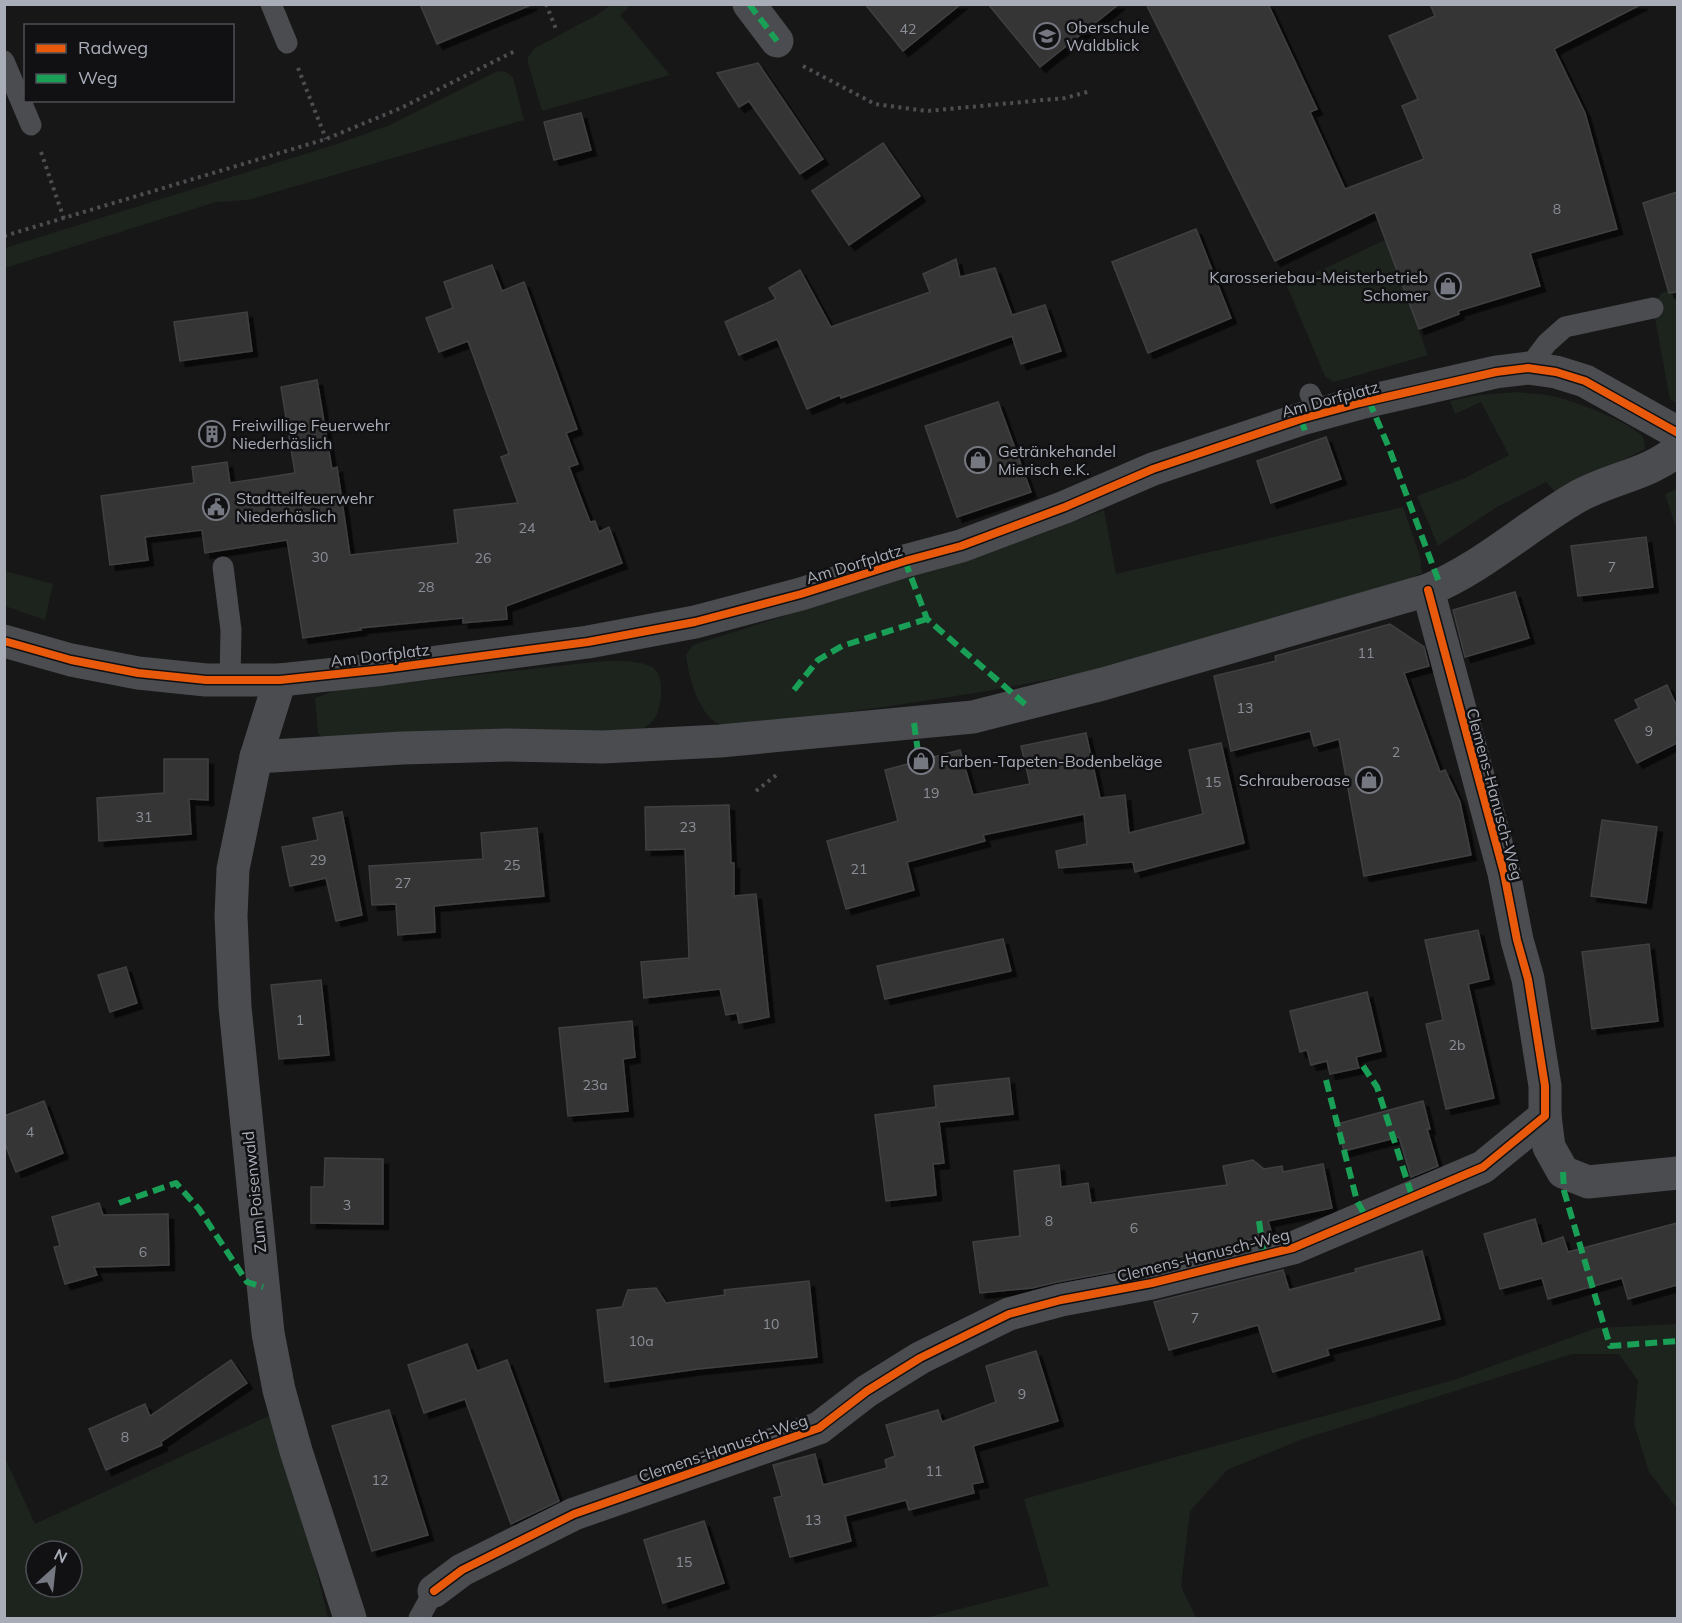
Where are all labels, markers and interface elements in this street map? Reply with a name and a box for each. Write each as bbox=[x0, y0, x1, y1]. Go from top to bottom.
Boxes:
place label: Oberschule Waldblick bbox=[1066, 17, 1149, 55]
house number: 42 bbox=[900, 20, 916, 38]
school or university icon: Oberschule Waldblick bbox=[1032, 21, 1062, 51]
legend bbox=[24, 24, 234, 102]
text: Radweg bbox=[78, 36, 148, 59]
text: Weg bbox=[78, 66, 118, 89]
house number: 8 bbox=[1553, 200, 1561, 218]
place label: Karosseriebau-Meisterbetrieb Schomer bbox=[1209, 267, 1428, 305]
shop icon: Karosseriebau-Meisterbetrieb Schomer bbox=[1433, 271, 1463, 301]
street label: Am Dorfplatz bbox=[1279, 376, 1381, 422]
place label: Freiwillige Feuerwehr Niederhäslich bbox=[232, 415, 390, 453]
building icon: Freiwillige Feuerwehr Niederhäslich bbox=[197, 419, 227, 449]
place label: Getränkehandel Mierisch e.K. bbox=[998, 441, 1116, 479]
shop icon: Getränkehandel Mierisch e.K. bbox=[963, 445, 993, 475]
place label: Stadtteilfeuerwehr Niederhäslich bbox=[236, 488, 374, 526]
public building icon: Stadtteilfeuerwehr Niederhäslich bbox=[201, 492, 231, 522]
house number: 24 bbox=[519, 519, 536, 537]
street label: Am Dorfplatz bbox=[803, 540, 905, 588]
house number: 30 bbox=[312, 548, 328, 566]
house number: 26 bbox=[475, 549, 491, 567]
house number: 7 bbox=[1608, 558, 1616, 576]
house number: 28 bbox=[418, 578, 434, 596]
street label: Am Dorfplatz bbox=[329, 639, 431, 671]
house number: 11 bbox=[1358, 644, 1374, 662]
house number: 13 bbox=[1237, 699, 1253, 717]
street label: Clemens-Hanusch-Weg bbox=[1462, 706, 1528, 882]
house number: 9 bbox=[1645, 722, 1653, 740]
house number: 2 bbox=[1392, 743, 1400, 761]
shop icon: Farben-Tapeten-Bodenbeläge bbox=[906, 746, 936, 776]
place label: Farben-Tapeten-Bodenbeläge bbox=[940, 751, 1162, 771]
shop icon: Schrauberoase bbox=[1354, 765, 1384, 795]
place label: Schrauberoase bbox=[1239, 770, 1350, 790]
house number: 15 bbox=[1205, 773, 1221, 791]
house number: 19 bbox=[923, 784, 939, 802]
house number: 31 bbox=[136, 808, 152, 826]
house number: 23 bbox=[680, 818, 696, 836]
house number: 29 bbox=[310, 851, 326, 869]
house number: 25 bbox=[504, 856, 520, 874]
house number: 21 bbox=[851, 860, 867, 878]
house number: 27 bbox=[395, 874, 411, 892]
house number: 1 bbox=[296, 1011, 304, 1029]
house number: 2b bbox=[1449, 1036, 1465, 1054]
house number: 23a bbox=[582, 1076, 608, 1094]
house number: 4 bbox=[26, 1123, 35, 1141]
street label: Zum Poisenwald bbox=[238, 1130, 270, 1254]
house number: 3 bbox=[343, 1196, 351, 1214]
house number: 8 bbox=[1045, 1212, 1053, 1230]
house number: 6 bbox=[1130, 1219, 1138, 1237]
street label: Clemens-Hanusch-Weg bbox=[1115, 1224, 1291, 1286]
house number: 6 bbox=[139, 1243, 147, 1261]
house number: 7 bbox=[1191, 1309, 1199, 1327]
house number: 10 bbox=[763, 1315, 779, 1333]
house number: 10a bbox=[628, 1332, 654, 1350]
house number: 9 bbox=[1018, 1385, 1026, 1403]
street label: Clemens-Hanusch-Weg bbox=[636, 1410, 810, 1486]
house number: 8 bbox=[121, 1428, 129, 1446]
house number: 11 bbox=[926, 1462, 942, 1480]
house number: 12 bbox=[372, 1471, 388, 1489]
house number: 13 bbox=[805, 1511, 821, 1529]
north arrow bbox=[24, 1539, 84, 1599]
text: N bbox=[51, 1544, 71, 1567]
house number: 15 bbox=[676, 1553, 692, 1571]

